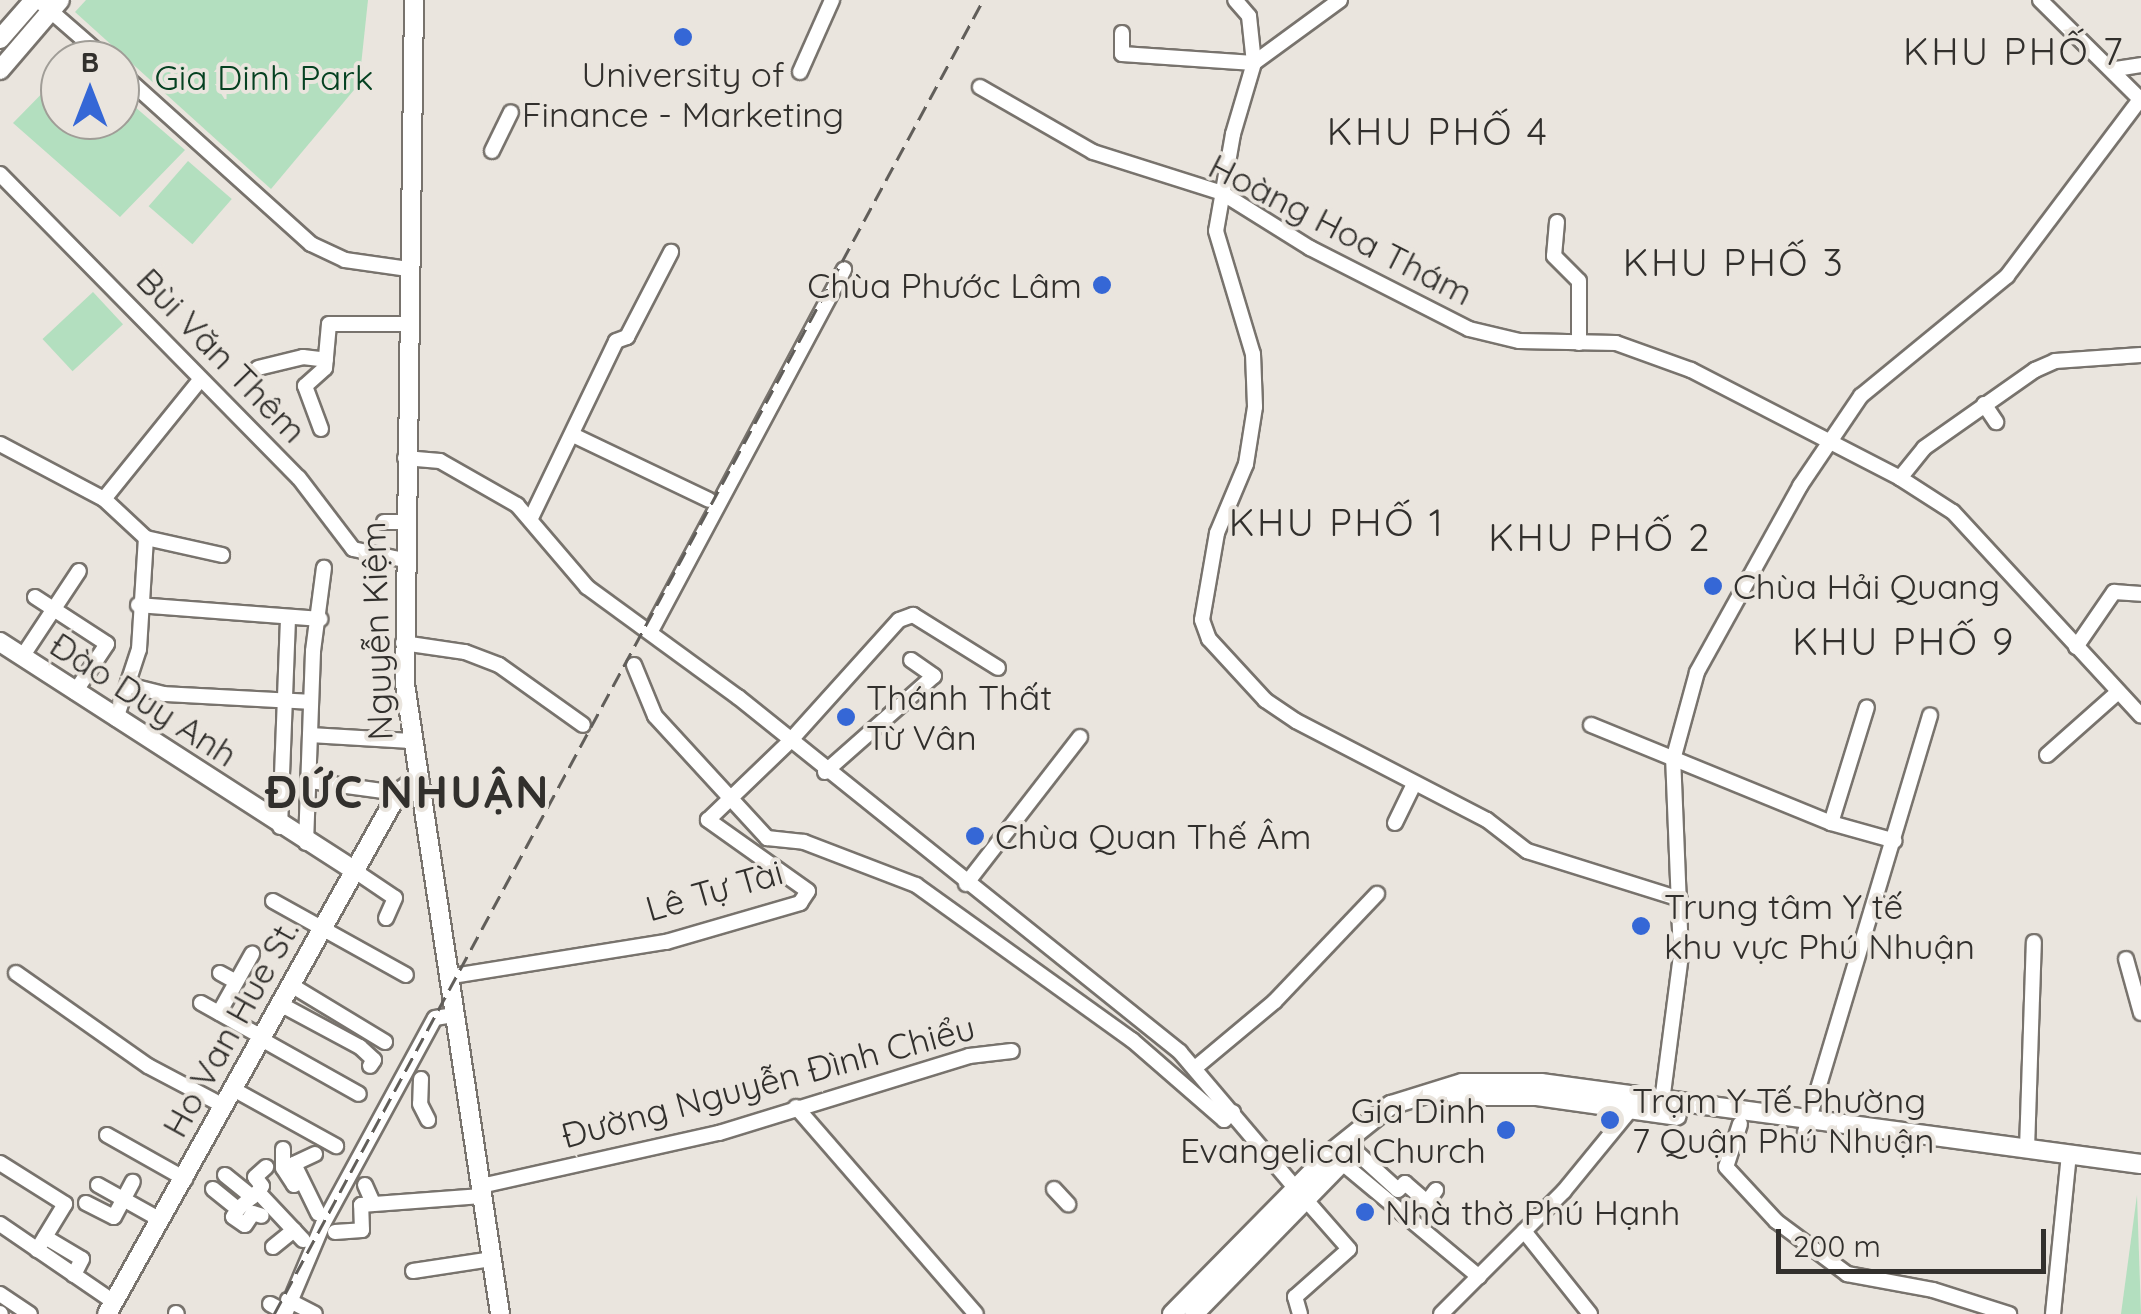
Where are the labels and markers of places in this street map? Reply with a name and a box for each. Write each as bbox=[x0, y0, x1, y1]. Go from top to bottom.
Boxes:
marker: University of Finance - Marketing bbox=[672, 26, 694, 48]
place label: University of Finance - Marketing bbox=[522, 53, 844, 135]
place label: Chùa Phước Lâm bbox=[807, 264, 1082, 306]
marker: Chùa Phước Lâm bbox=[1091, 274, 1113, 296]
place label: Chùa Hải Quang bbox=[1733, 565, 2000, 607]
marker: Chùa Hải Quang bbox=[1702, 575, 1724, 597]
place label: Thánh Thất Từ Vân bbox=[866, 676, 1052, 758]
marker: Thánh Thất Từ Vân bbox=[835, 706, 857, 728]
place label: Chùa Quan Thế Âm bbox=[995, 815, 1311, 857]
marker: Chùa Quan Thế Âm bbox=[964, 825, 986, 847]
place label: Trung tâm Y tế khu vực Phú Nhuận bbox=[1664, 885, 1975, 967]
marker: Trung tâm Y tế khu vực Phú Nhuận bbox=[1628, 913, 1654, 939]
place label: Trạm Y Tế Phường 7 Quận Phú Nhuận bbox=[1632, 1079, 1934, 1161]
place label: Gia Dinh Evangelical Church bbox=[1180, 1089, 1486, 1171]
marker: Trạm Y Tế Phường 7 Quận Phú Nhuận bbox=[1597, 1107, 1623, 1133]
marker: Gia Dinh Evangelical Church bbox=[1495, 1119, 1517, 1141]
place label: Nhà thờ Phú Hạnh bbox=[1385, 1191, 1680, 1233]
marker: Nhà thờ Phú Hạnh bbox=[1354, 1201, 1376, 1223]

